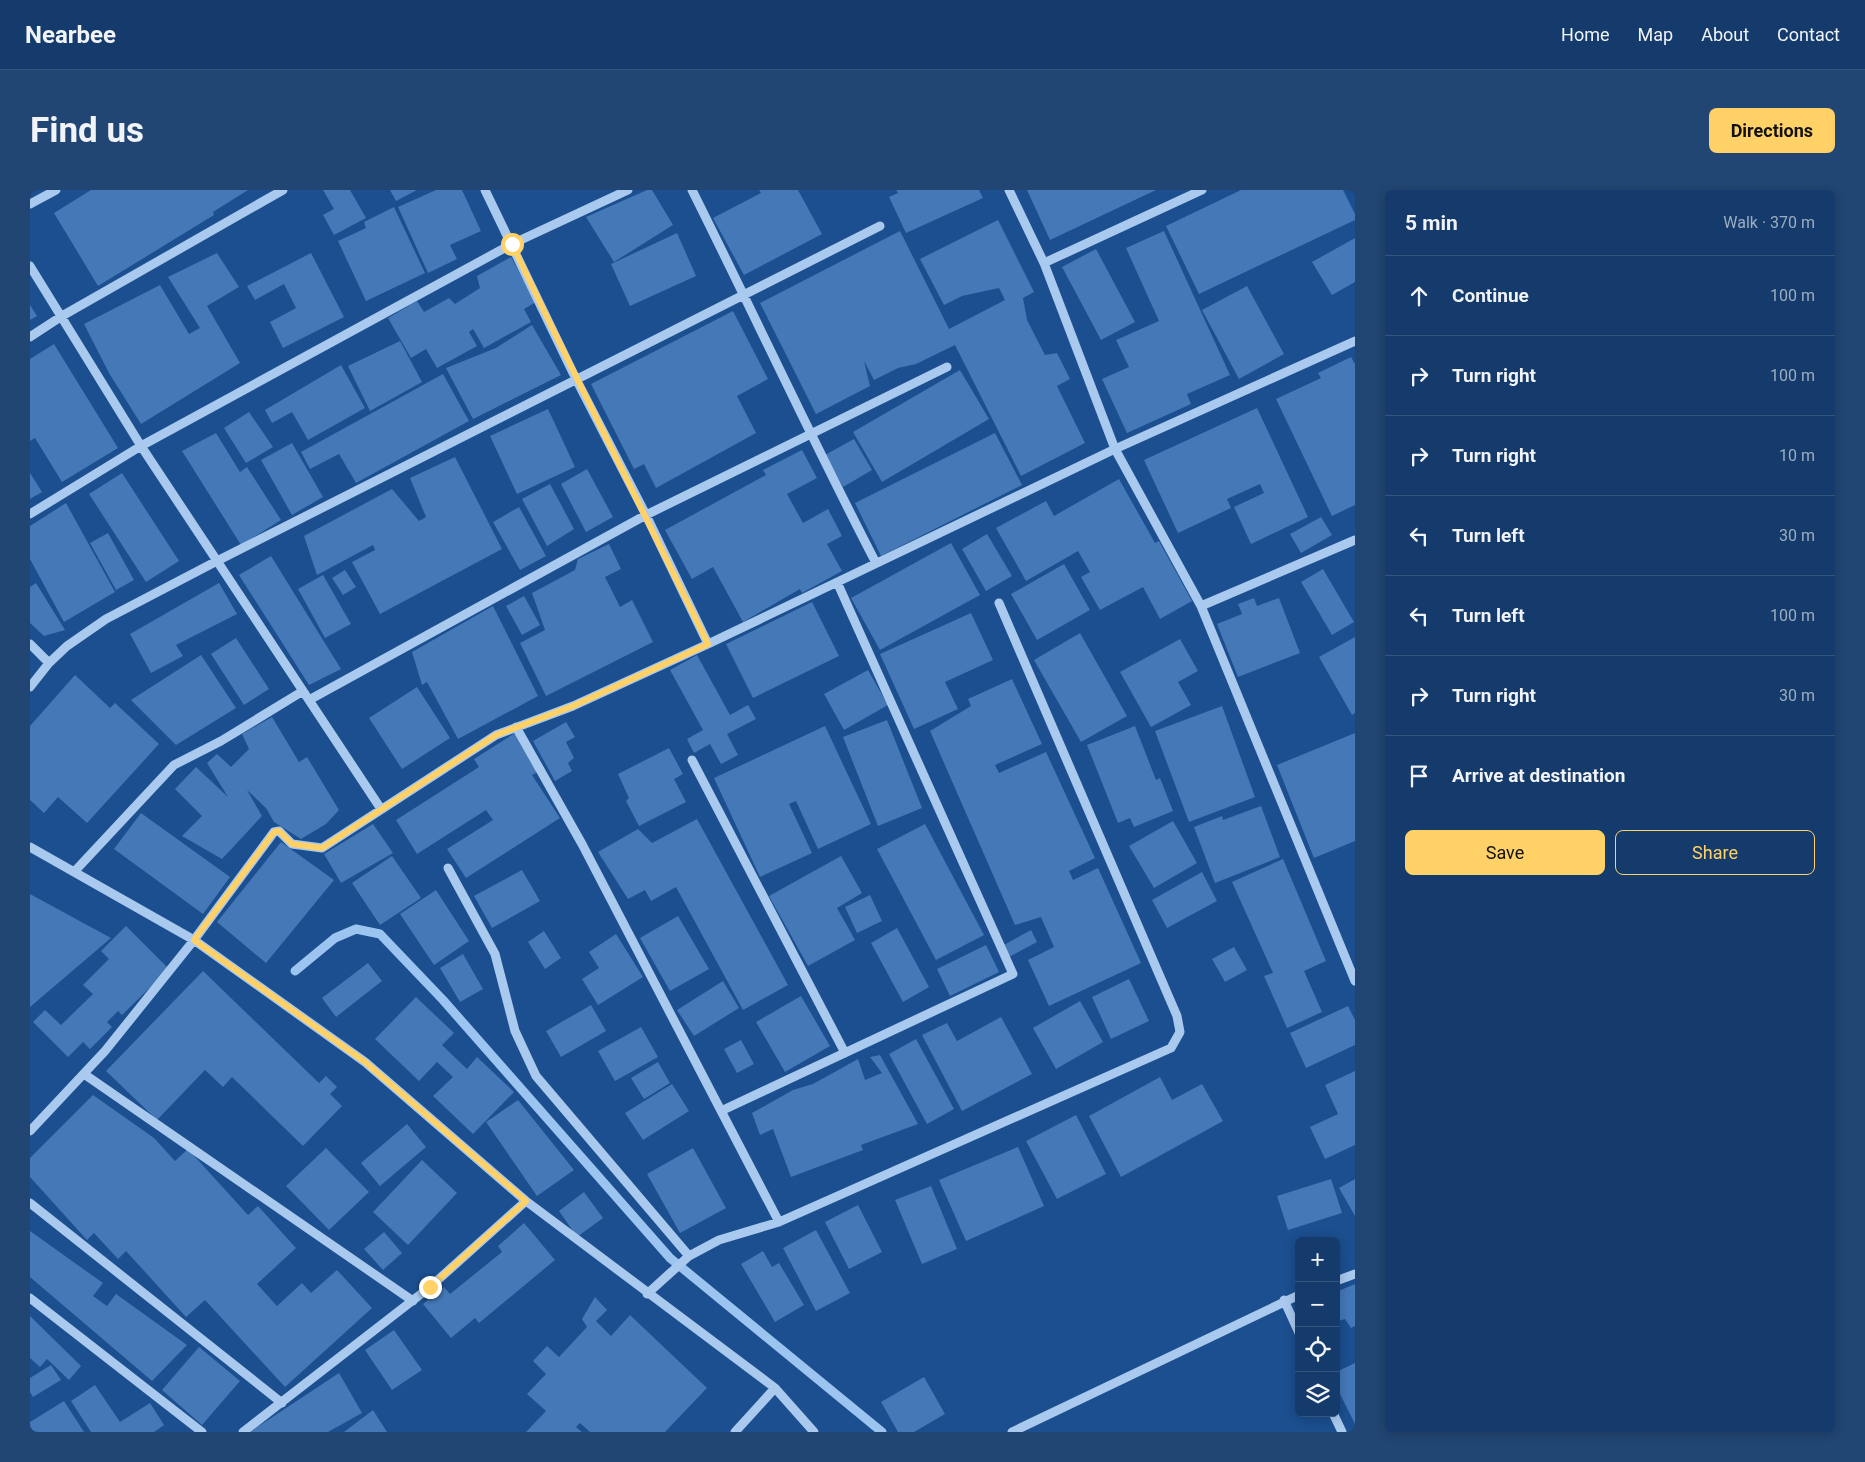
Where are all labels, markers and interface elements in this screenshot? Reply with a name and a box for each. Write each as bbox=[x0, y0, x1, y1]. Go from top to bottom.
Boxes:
text: Nearbee bbox=[25, 21, 116, 49]
text: Home bbox=[1561, 24, 1610, 45]
text: Map bbox=[1638, 24, 1673, 45]
text: About bbox=[1701, 24, 1749, 45]
text: Contact bbox=[1777, 24, 1840, 45]
button: Directions bbox=[1709, 108, 1835, 153]
text: Find us bbox=[30, 110, 144, 151]
text: 5 min bbox=[1405, 211, 1458, 235]
text: Walk · 370 m bbox=[1723, 213, 1815, 232]
route start bbox=[501, 233, 524, 256]
icon: ahead bbox=[1405, 282, 1433, 310]
text: Continue bbox=[1452, 284, 1529, 307]
text: 100 m bbox=[1770, 286, 1815, 305]
icon: right bbox=[1405, 362, 1433, 390]
text: Turn right bbox=[1452, 364, 1536, 387]
text: 100 m bbox=[1770, 366, 1815, 385]
icon: right bbox=[1405, 442, 1433, 470]
text: Turn right bbox=[1452, 444, 1536, 467]
text: 10 m bbox=[1779, 446, 1815, 465]
icon: left bbox=[1405, 522, 1433, 550]
text: Turn left bbox=[1452, 524, 1525, 547]
text: 30 m bbox=[1779, 526, 1815, 545]
icon: left bbox=[1405, 602, 1433, 630]
text: Turn left bbox=[1452, 604, 1525, 627]
text: 100 m bbox=[1770, 606, 1815, 625]
icon: right bbox=[1405, 682, 1433, 710]
text: Turn right bbox=[1452, 684, 1536, 707]
text: 30 m bbox=[1779, 686, 1815, 705]
icon: arrive bbox=[1405, 762, 1433, 790]
text: Arrive at destination bbox=[1452, 764, 1625, 787]
button: Save bbox=[1405, 830, 1605, 875]
button: Share bbox=[1615, 830, 1815, 875]
map controls bbox=[1295, 1237, 1340, 1417]
button: + bbox=[1295, 1237, 1340, 1282]
route end bbox=[419, 1276, 442, 1299]
button: − bbox=[1295, 1282, 1340, 1327]
button: locate bbox=[1295, 1327, 1340, 1372]
button: layers bbox=[1295, 1372, 1340, 1417]

